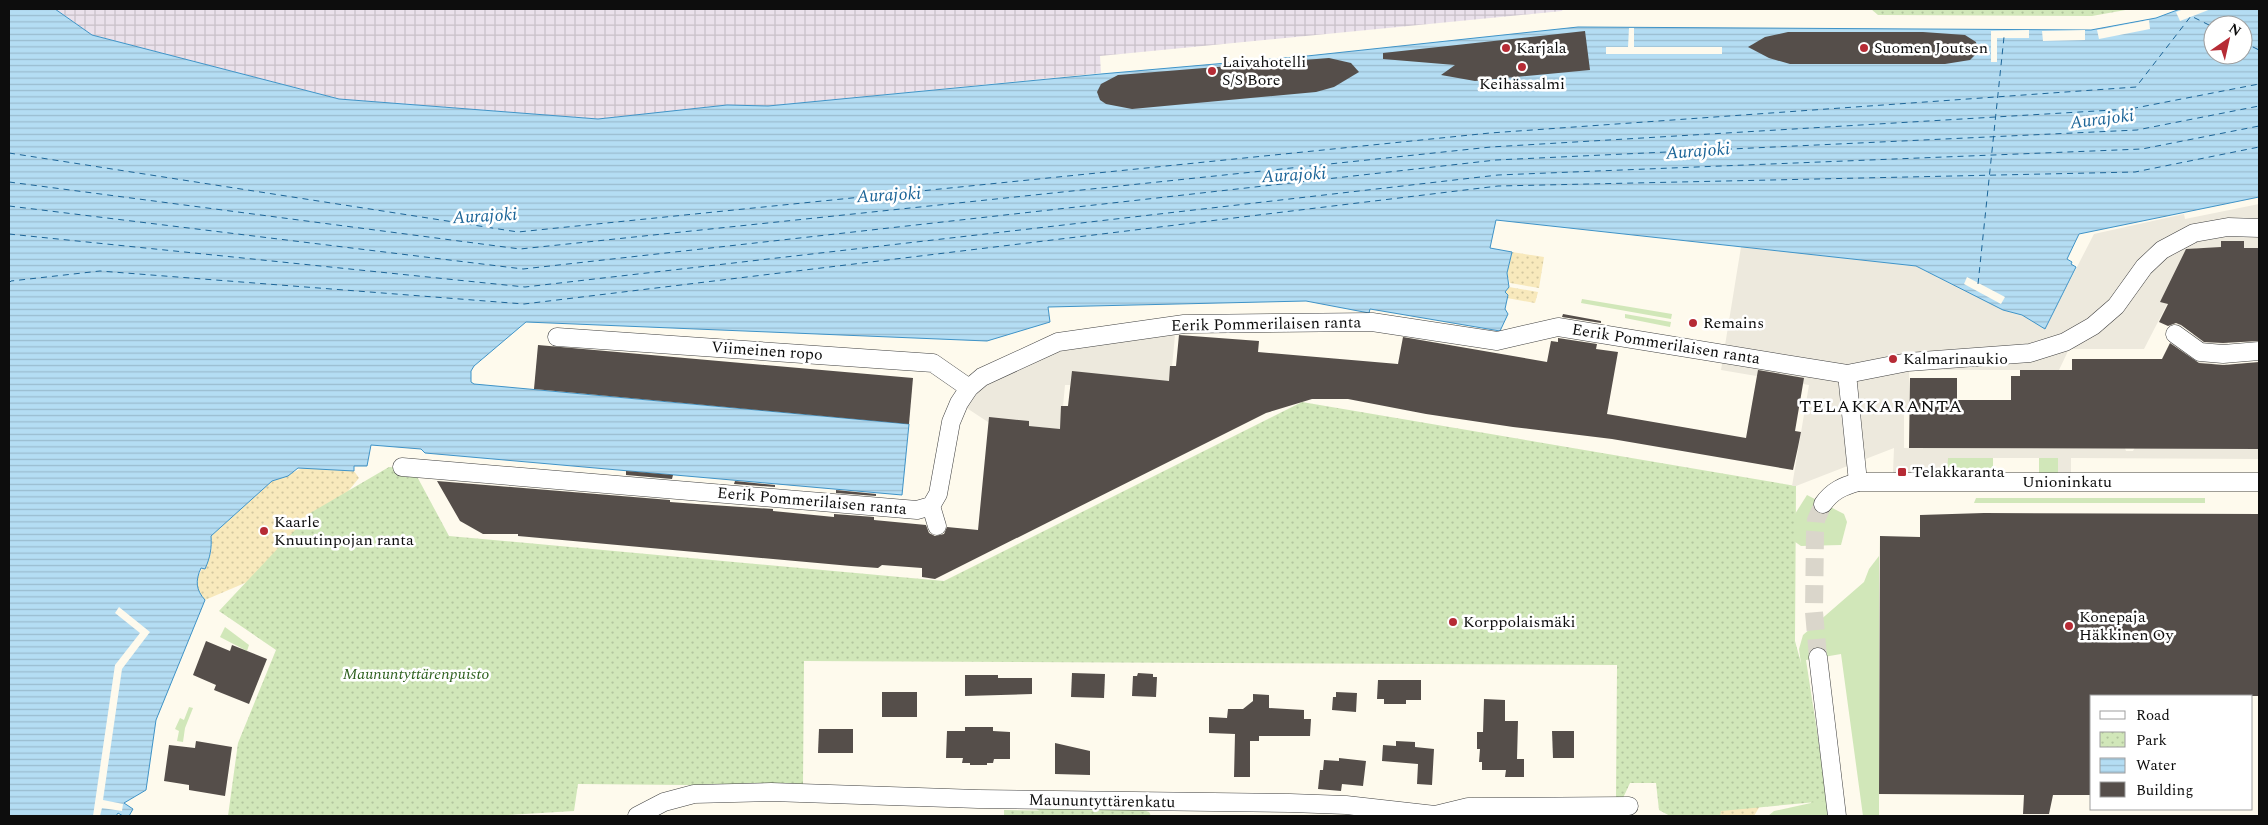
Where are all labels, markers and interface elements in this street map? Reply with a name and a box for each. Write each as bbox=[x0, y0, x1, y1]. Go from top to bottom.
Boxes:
north arrow bbox=[2203, 15, 2253, 65]
text: N bbox=[2224, 18, 2246, 42]
place label: Karjala bbox=[1516, 36, 1567, 60]
place label: Suomen Joutsen bbox=[1874, 36, 1988, 60]
marker: Karjala bbox=[1500, 42, 1512, 54]
marker: Suomen Joutsen bbox=[1858, 42, 1870, 54]
place label: Laivahotelli S/S Bore bbox=[1222, 50, 1306, 92]
marker: Keihässalmi bbox=[1516, 61, 1528, 73]
marker: Laivahotelli S/S Bore bbox=[1206, 65, 1218, 77]
place label: Keihässalmi bbox=[1479, 72, 1565, 96]
water label: Aurajoki bbox=[2067, 102, 2136, 136]
water label: Aurajoki bbox=[1664, 135, 1731, 167]
water label: Aurajoki bbox=[1260, 160, 1327, 190]
water label: Aurajoki bbox=[855, 180, 922, 210]
water label: Aurajoki bbox=[451, 201, 518, 231]
street label: Eerik Pommerilaisen ranta bbox=[1171, 310, 1361, 338]
place label: Remains bbox=[1703, 311, 1764, 335]
street label: Eerik Pommerilaisen ranta bbox=[1570, 317, 1762, 371]
marker: Remains bbox=[1687, 317, 1699, 329]
street label: Viimeinen ropo bbox=[711, 335, 823, 367]
place label: Kalmarinaukio bbox=[1903, 347, 2008, 371]
marker: Kalmarinaukio bbox=[1887, 353, 1899, 365]
district label: TELAKKARANTA bbox=[1799, 393, 1963, 420]
place label: Telakkaranta bbox=[1912, 460, 2005, 484]
marker: Telakkaranta bbox=[1896, 466, 1908, 478]
street label: Unioninkatu bbox=[2022, 470, 2112, 494]
street label: Eerik Pommerilaisen ranta bbox=[716, 481, 908, 521]
place label: Kaarle Knuutinpojan ranta bbox=[274, 510, 414, 552]
marker: Kaarle Knuutinpojan ranta bbox=[258, 525, 270, 537]
place label: Konepaja Häkkinen Oy bbox=[2079, 605, 2175, 647]
place label: Korppolaismäki bbox=[1463, 610, 1576, 634]
marker: Korppolaismäki bbox=[1447, 616, 1459, 628]
marker: Konepaja Häkkinen Oy bbox=[2063, 620, 2075, 632]
park label: Maununtyttärenpuisto bbox=[343, 662, 489, 686]
legend bbox=[2090, 695, 2253, 810]
text: Road bbox=[2136, 704, 2170, 727]
text: Park bbox=[2136, 729, 2167, 752]
text: Water bbox=[2136, 754, 2176, 777]
text: Building bbox=[2136, 779, 2193, 802]
street label: Maununtyttärenkatu bbox=[1028, 788, 1176, 814]

